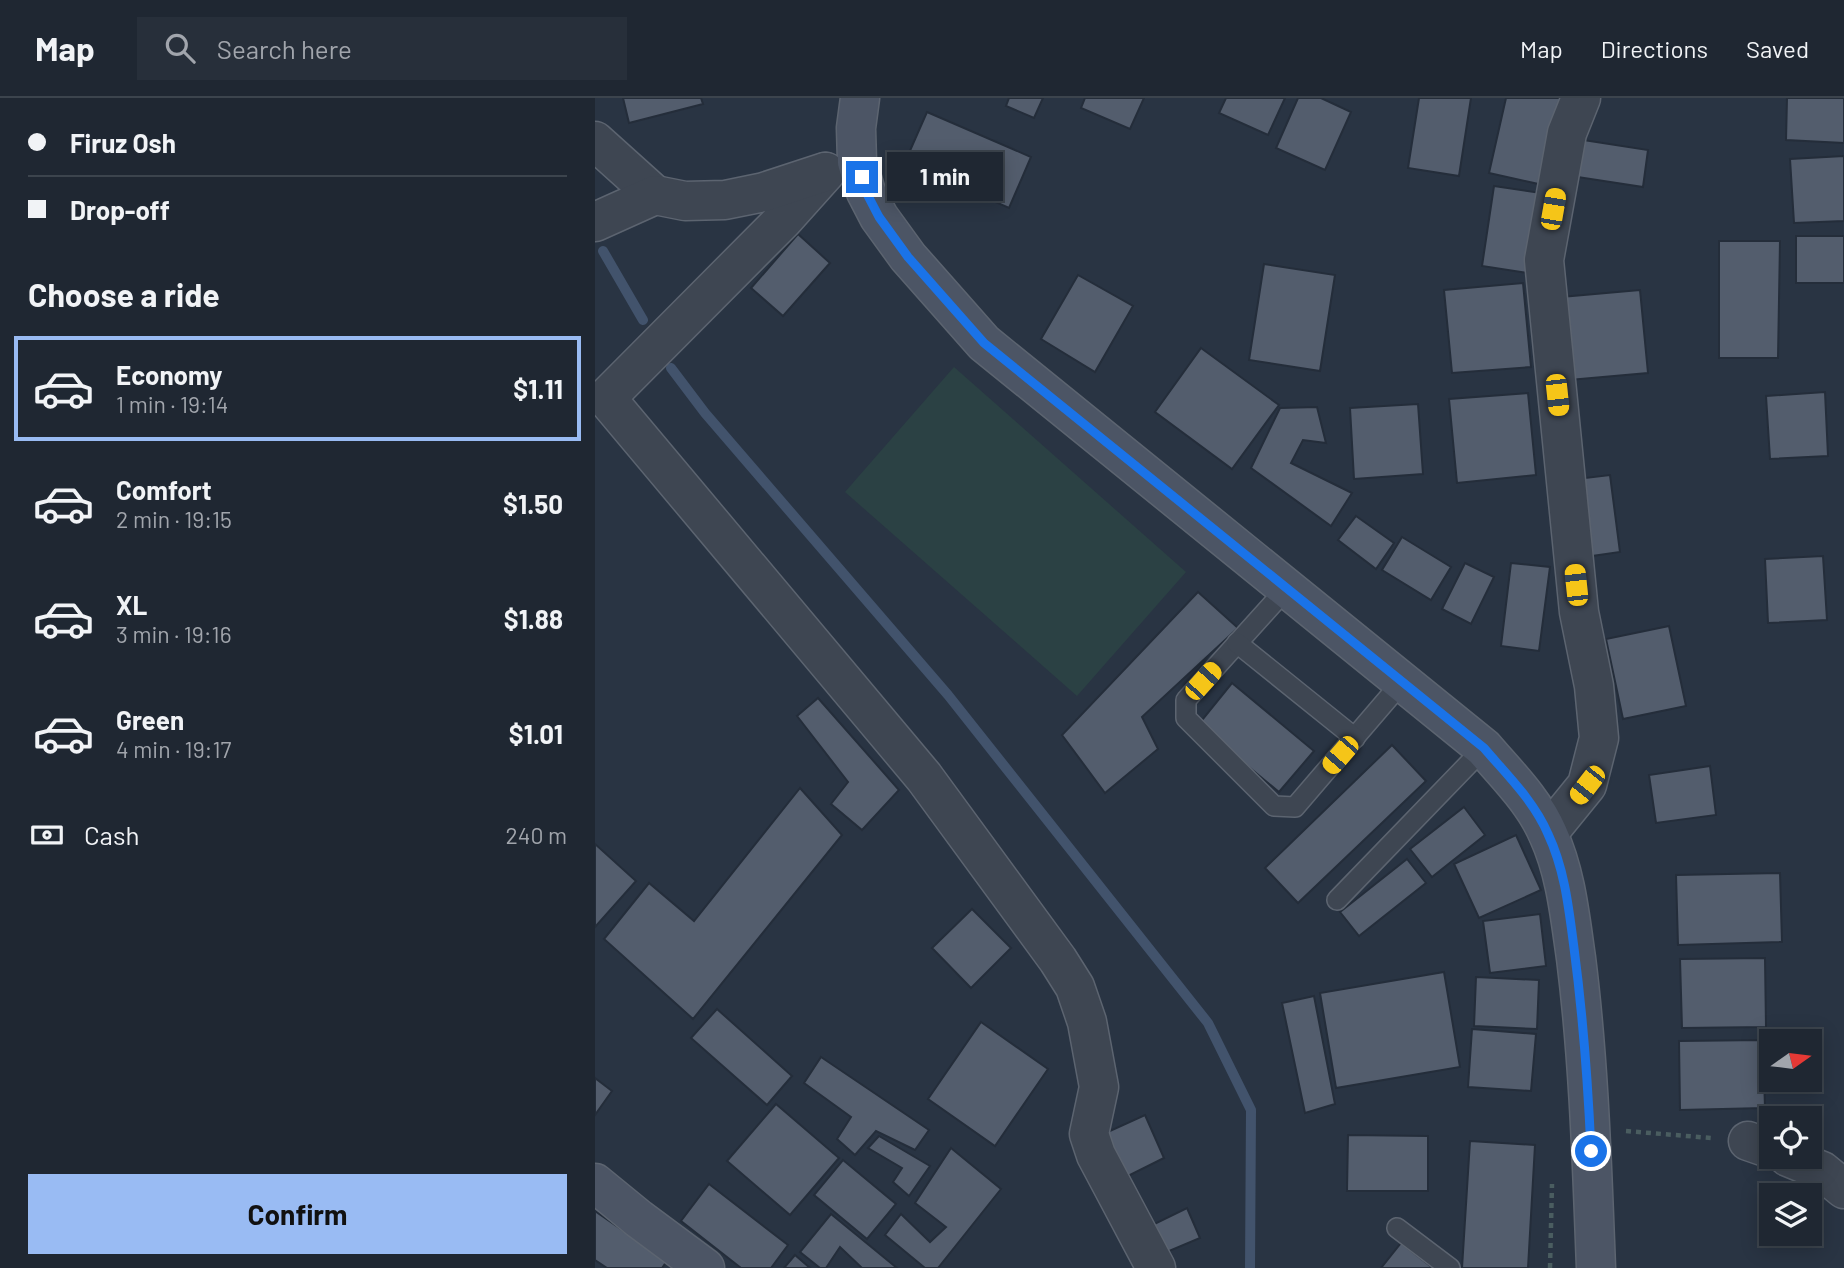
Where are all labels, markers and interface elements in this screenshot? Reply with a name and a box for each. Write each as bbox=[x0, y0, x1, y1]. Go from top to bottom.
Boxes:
search box bbox=[137, 17, 627, 80]
text: Map bbox=[35, 28, 95, 68]
icon: search bbox=[161, 29, 199, 67]
text: Search here bbox=[217, 33, 352, 64]
text: Map bbox=[1520, 34, 1563, 63]
text: Directions bbox=[1601, 34, 1708, 63]
text: Saved bbox=[1746, 34, 1809, 63]
text: Firuz Osh bbox=[70, 127, 176, 158]
callout: 1 min bbox=[887, 153, 1002, 202]
route end bbox=[846, 161, 878, 193]
text: 1 min bbox=[920, 162, 970, 190]
car bbox=[1540, 186, 1567, 232]
text: Drop-off bbox=[70, 194, 170, 225]
text: Choose a ride bbox=[28, 275, 220, 313]
icon: car bbox=[32, 357, 95, 420]
text: Economy bbox=[116, 359, 222, 390]
text: $1.11 bbox=[513, 373, 563, 404]
car bbox=[1545, 373, 1570, 417]
text: 1 min · 19:14 bbox=[116, 390, 229, 418]
icon: car bbox=[32, 472, 95, 535]
text: Comfort bbox=[116, 474, 212, 505]
text: $1.50 bbox=[503, 488, 563, 519]
text: 2 min · 19:15 bbox=[116, 505, 232, 533]
car bbox=[1564, 563, 1589, 607]
icon: car bbox=[32, 587, 95, 650]
text: XL bbox=[116, 589, 147, 620]
text: $1.88 bbox=[504, 603, 563, 634]
text: 3 min · 19:16 bbox=[116, 620, 231, 648]
car bbox=[1182, 658, 1225, 704]
icon: car bbox=[32, 702, 95, 765]
text: Green bbox=[116, 704, 184, 735]
text: $1.01 bbox=[509, 718, 563, 749]
car bbox=[1319, 732, 1362, 778]
text: 4 min · 19:17 bbox=[116, 735, 231, 763]
car bbox=[1566, 762, 1609, 808]
icon: cash bbox=[28, 816, 66, 854]
text: Cash bbox=[84, 819, 139, 850]
text: 240 m bbox=[505, 821, 567, 849]
north arrow bbox=[1759, 1029, 1822, 1092]
map controls bbox=[1759, 1029, 1822, 1246]
button: locate bbox=[1759, 1106, 1822, 1169]
route start bbox=[1575, 1135, 1607, 1167]
button: Confirm bbox=[28, 1174, 567, 1254]
button: layers bbox=[1759, 1183, 1822, 1246]

